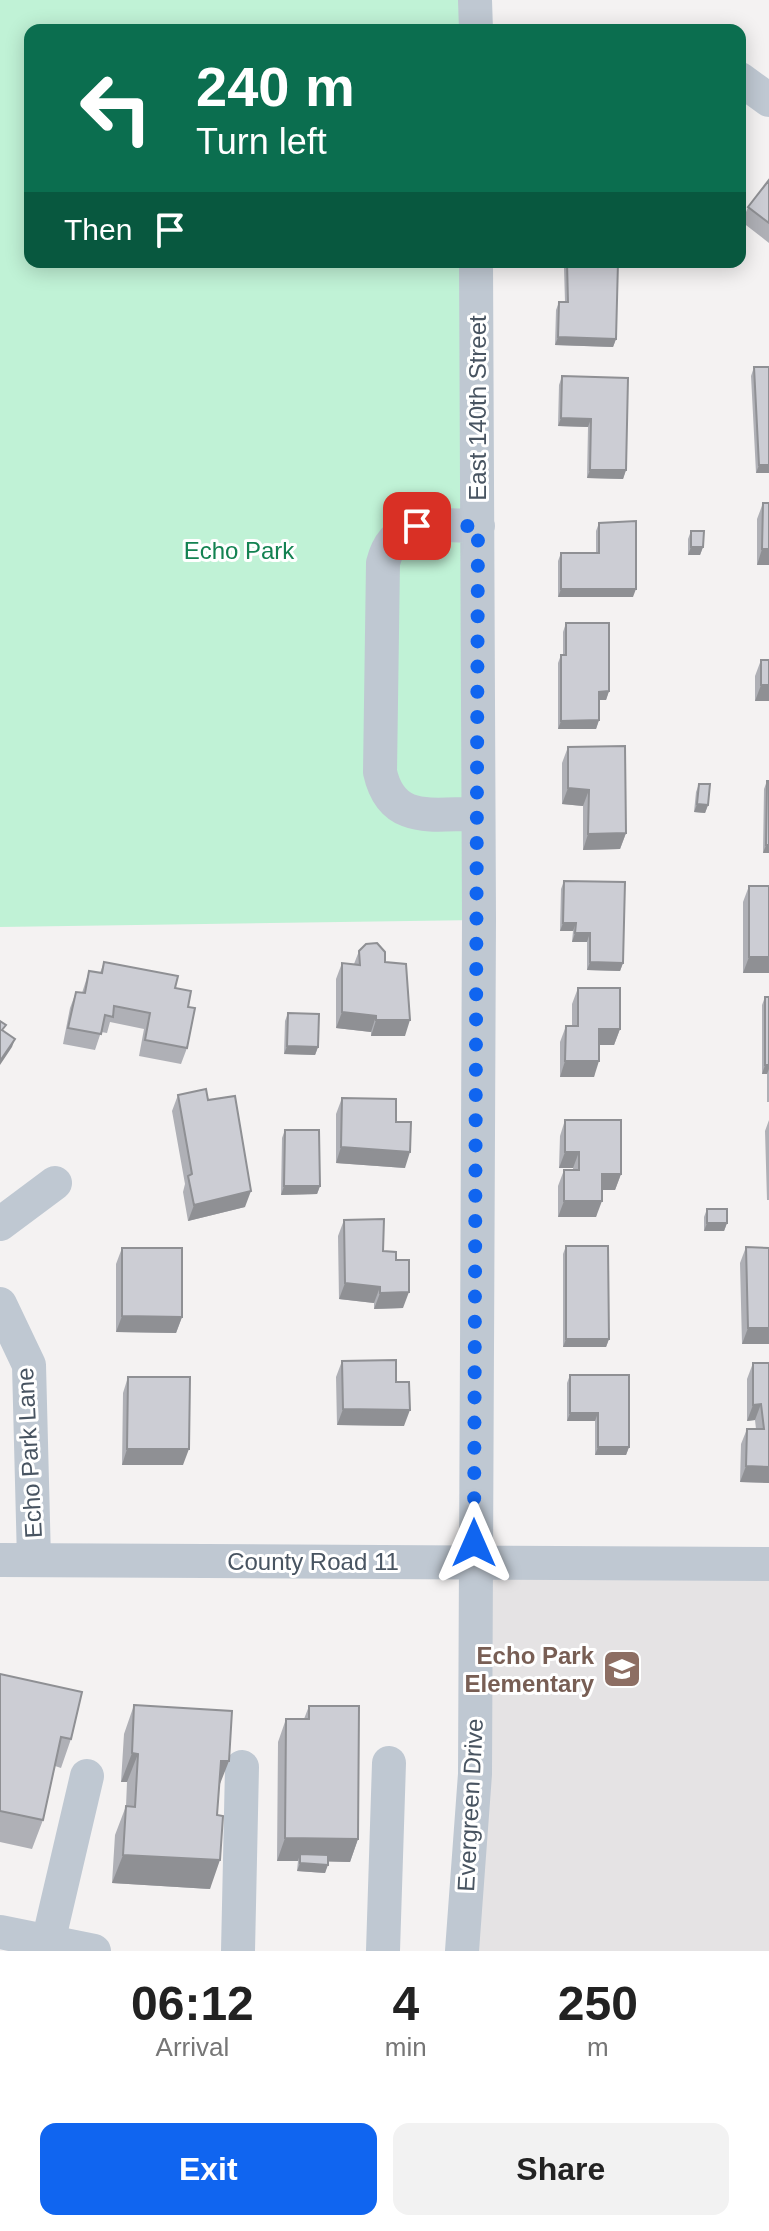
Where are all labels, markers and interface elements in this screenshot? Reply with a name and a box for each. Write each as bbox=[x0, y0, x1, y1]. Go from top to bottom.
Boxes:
text: 240 m bbox=[196, 55, 355, 118]
icon: left bbox=[64, 56, 168, 160]
text: Turn left bbox=[196, 121, 327, 162]
icon: arrive bbox=[148, 208, 192, 252]
text: Then bbox=[64, 213, 132, 246]
street label: East 140th Street bbox=[464, 315, 491, 501]
pin bbox=[383, 492, 451, 560]
icon: arrive bbox=[395, 504, 439, 548]
park label: Echo Park bbox=[184, 537, 295, 564]
street label: Echo Park Lane bbox=[11, 1367, 47, 1539]
position arrow bbox=[432, 1501, 516, 1585]
street label: County Road 11 bbox=[227, 1548, 399, 1575]
place label: Echo Park Elementary bbox=[465, 1642, 595, 1697]
school or university icon: Echo Park Elementary bbox=[601, 1648, 643, 1690]
street label: Evergreen Drive bbox=[452, 1718, 488, 1892]
text: 06:12 bbox=[131, 1977, 254, 2030]
text: 4 bbox=[392, 1977, 419, 2030]
text: 250 bbox=[558, 1977, 638, 2030]
text: Arrival bbox=[156, 2032, 229, 2062]
text: min bbox=[385, 2032, 427, 2062]
text: m bbox=[587, 2032, 609, 2062]
button: Exit bbox=[40, 2123, 377, 2215]
button: Share bbox=[393, 2123, 729, 2215]

